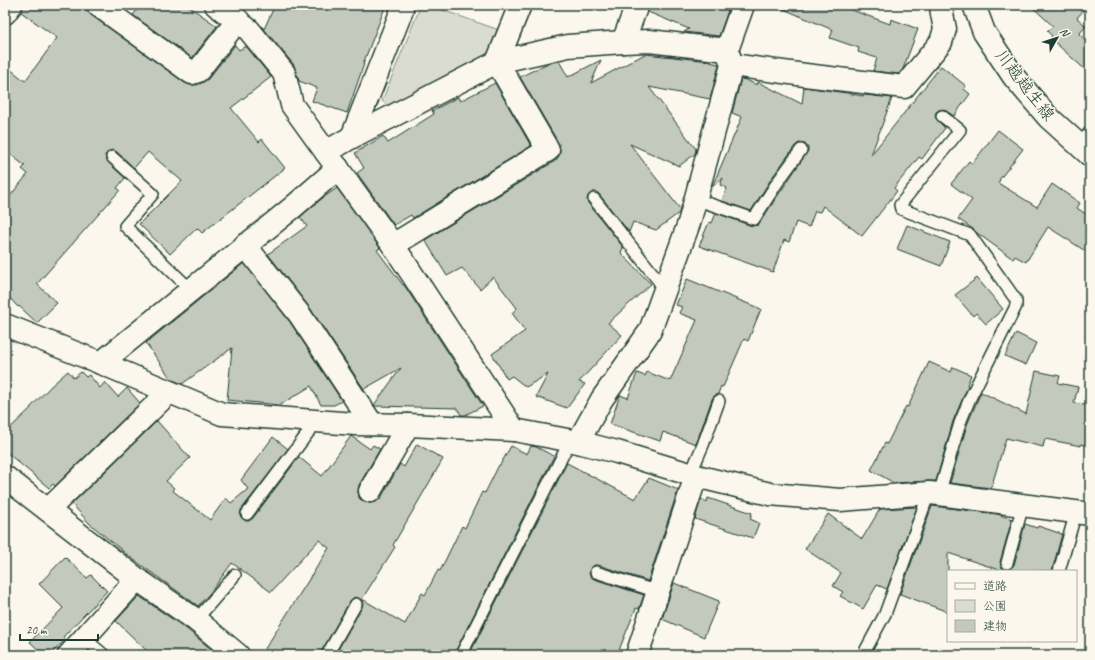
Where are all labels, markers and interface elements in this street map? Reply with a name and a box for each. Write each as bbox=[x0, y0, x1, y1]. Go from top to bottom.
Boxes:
north arrow bbox=[1037, 18, 1077, 58]
text: N bbox=[1057, 25, 1074, 40]
street label: 川越越生線 bbox=[991, 45, 1059, 125]
legend bbox=[947, 570, 1077, 642]
text: 道路 bbox=[983, 578, 1007, 594]
text: 公園 bbox=[983, 598, 1007, 614]
scale bar bbox=[20, 616, 98, 642]
text: 建物 bbox=[983, 618, 1007, 634]
text: 20 m bbox=[26, 622, 48, 638]

